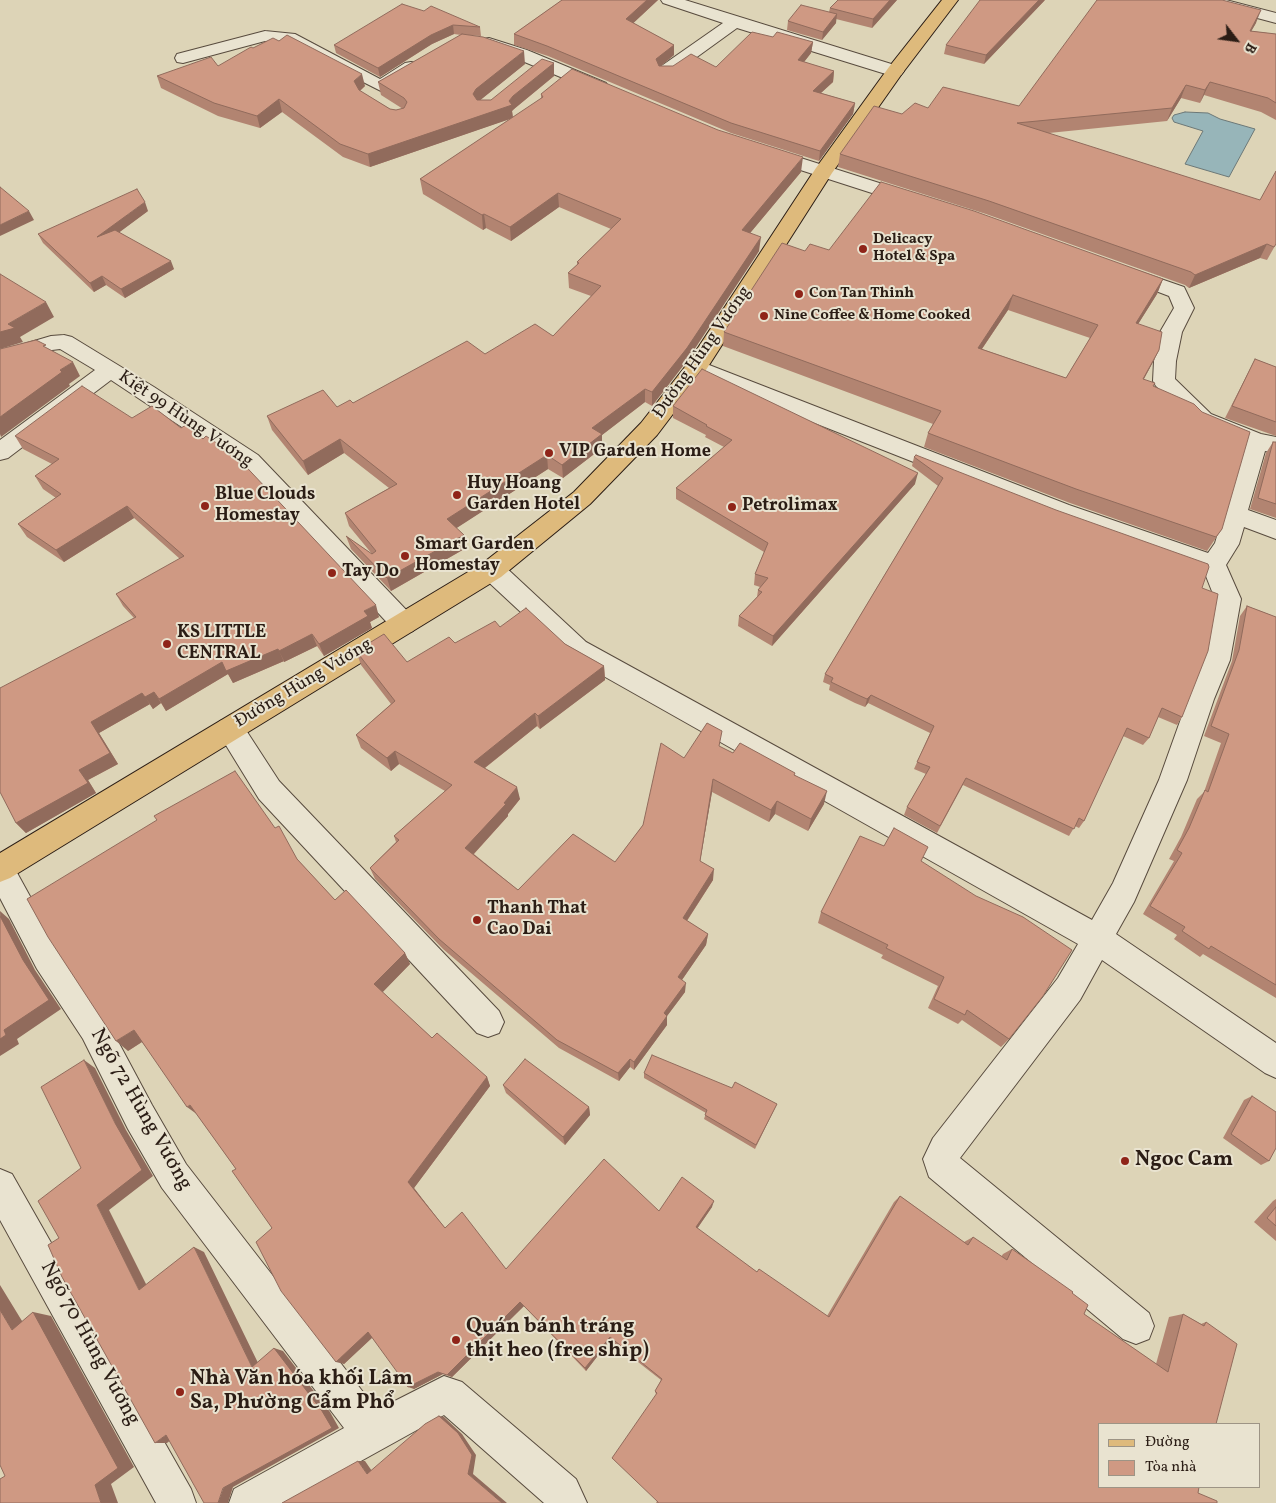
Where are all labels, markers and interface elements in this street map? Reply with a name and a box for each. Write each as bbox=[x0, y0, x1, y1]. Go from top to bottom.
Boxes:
north arrow bbox=[1211, 15, 1261, 65]
text: B bbox=[1239, 39, 1260, 57]
place label: Delicacy Hotel & Spa bbox=[873, 231, 955, 266]
marker: Delicacy Hotel & Spa bbox=[857, 243, 869, 255]
street label: Đường Hùng Vương bbox=[649, 283, 757, 423]
place label: Con Tan Thinh bbox=[809, 285, 914, 303]
marker: Con Tan Thinh bbox=[793, 288, 805, 300]
place label: Nine Coffee & Home Cooked bbox=[774, 307, 970, 325]
marker: Nine Coffee & Home Cooked bbox=[758, 310, 770, 322]
street label: Kiệt 99 Hùng Vương bbox=[114, 367, 256, 473]
place label: VIP Garden Home bbox=[559, 442, 711, 464]
marker: VIP Garden Home bbox=[543, 447, 555, 459]
place label: Huy Hoang Garden Hotel bbox=[467, 474, 580, 516]
place label: Blue Clouds Homestay bbox=[215, 485, 315, 528]
marker: Huy Hoang Garden Hotel bbox=[451, 489, 463, 501]
place label: Petrolimax bbox=[742, 496, 838, 518]
marker: Blue Clouds Homestay bbox=[199, 500, 211, 512]
marker: Petrolimax bbox=[726, 501, 738, 513]
place label: Smart Garden Homestay bbox=[415, 535, 534, 578]
marker: Smart Garden Homestay bbox=[399, 550, 411, 562]
place label: Tay Do bbox=[342, 562, 399, 584]
marker: Tay Do bbox=[326, 567, 338, 579]
place label: KS LITTLE CENTRAL bbox=[177, 623, 266, 666]
street label: Đường Hùng Vương bbox=[231, 634, 377, 734]
marker: KS LITTLE CENTRAL bbox=[161, 638, 173, 650]
place label: Thanh That Cao Dai bbox=[487, 899, 587, 942]
marker: Thanh That Cao Dai bbox=[471, 914, 483, 926]
street label: Ngõ 72 Hùng Vương bbox=[83, 1025, 197, 1195]
place label: Ngoc Cam bbox=[1135, 1148, 1233, 1174]
marker: Ngoc Cam bbox=[1119, 1155, 1131, 1167]
street label: Ngõ 70 Hùng Vương bbox=[33, 1258, 145, 1430]
place label: Quán bánh tráng thịt heo (free ship) bbox=[466, 1315, 649, 1365]
marker: Quán bánh tráng thịt heo (free ship) bbox=[450, 1334, 462, 1346]
place label: Nhà Văn hóa khối Lâm Sa, Phường Cẩm Phổ bbox=[190, 1367, 413, 1417]
marker: Nhà Văn hóa khối Lâm Sa, Phường Cẩm Phổ bbox=[174, 1386, 186, 1398]
legend bbox=[1098, 1423, 1261, 1488]
text: Đường bbox=[1145, 1432, 1190, 1453]
text: Tòa nhà bbox=[1145, 1457, 1197, 1478]

